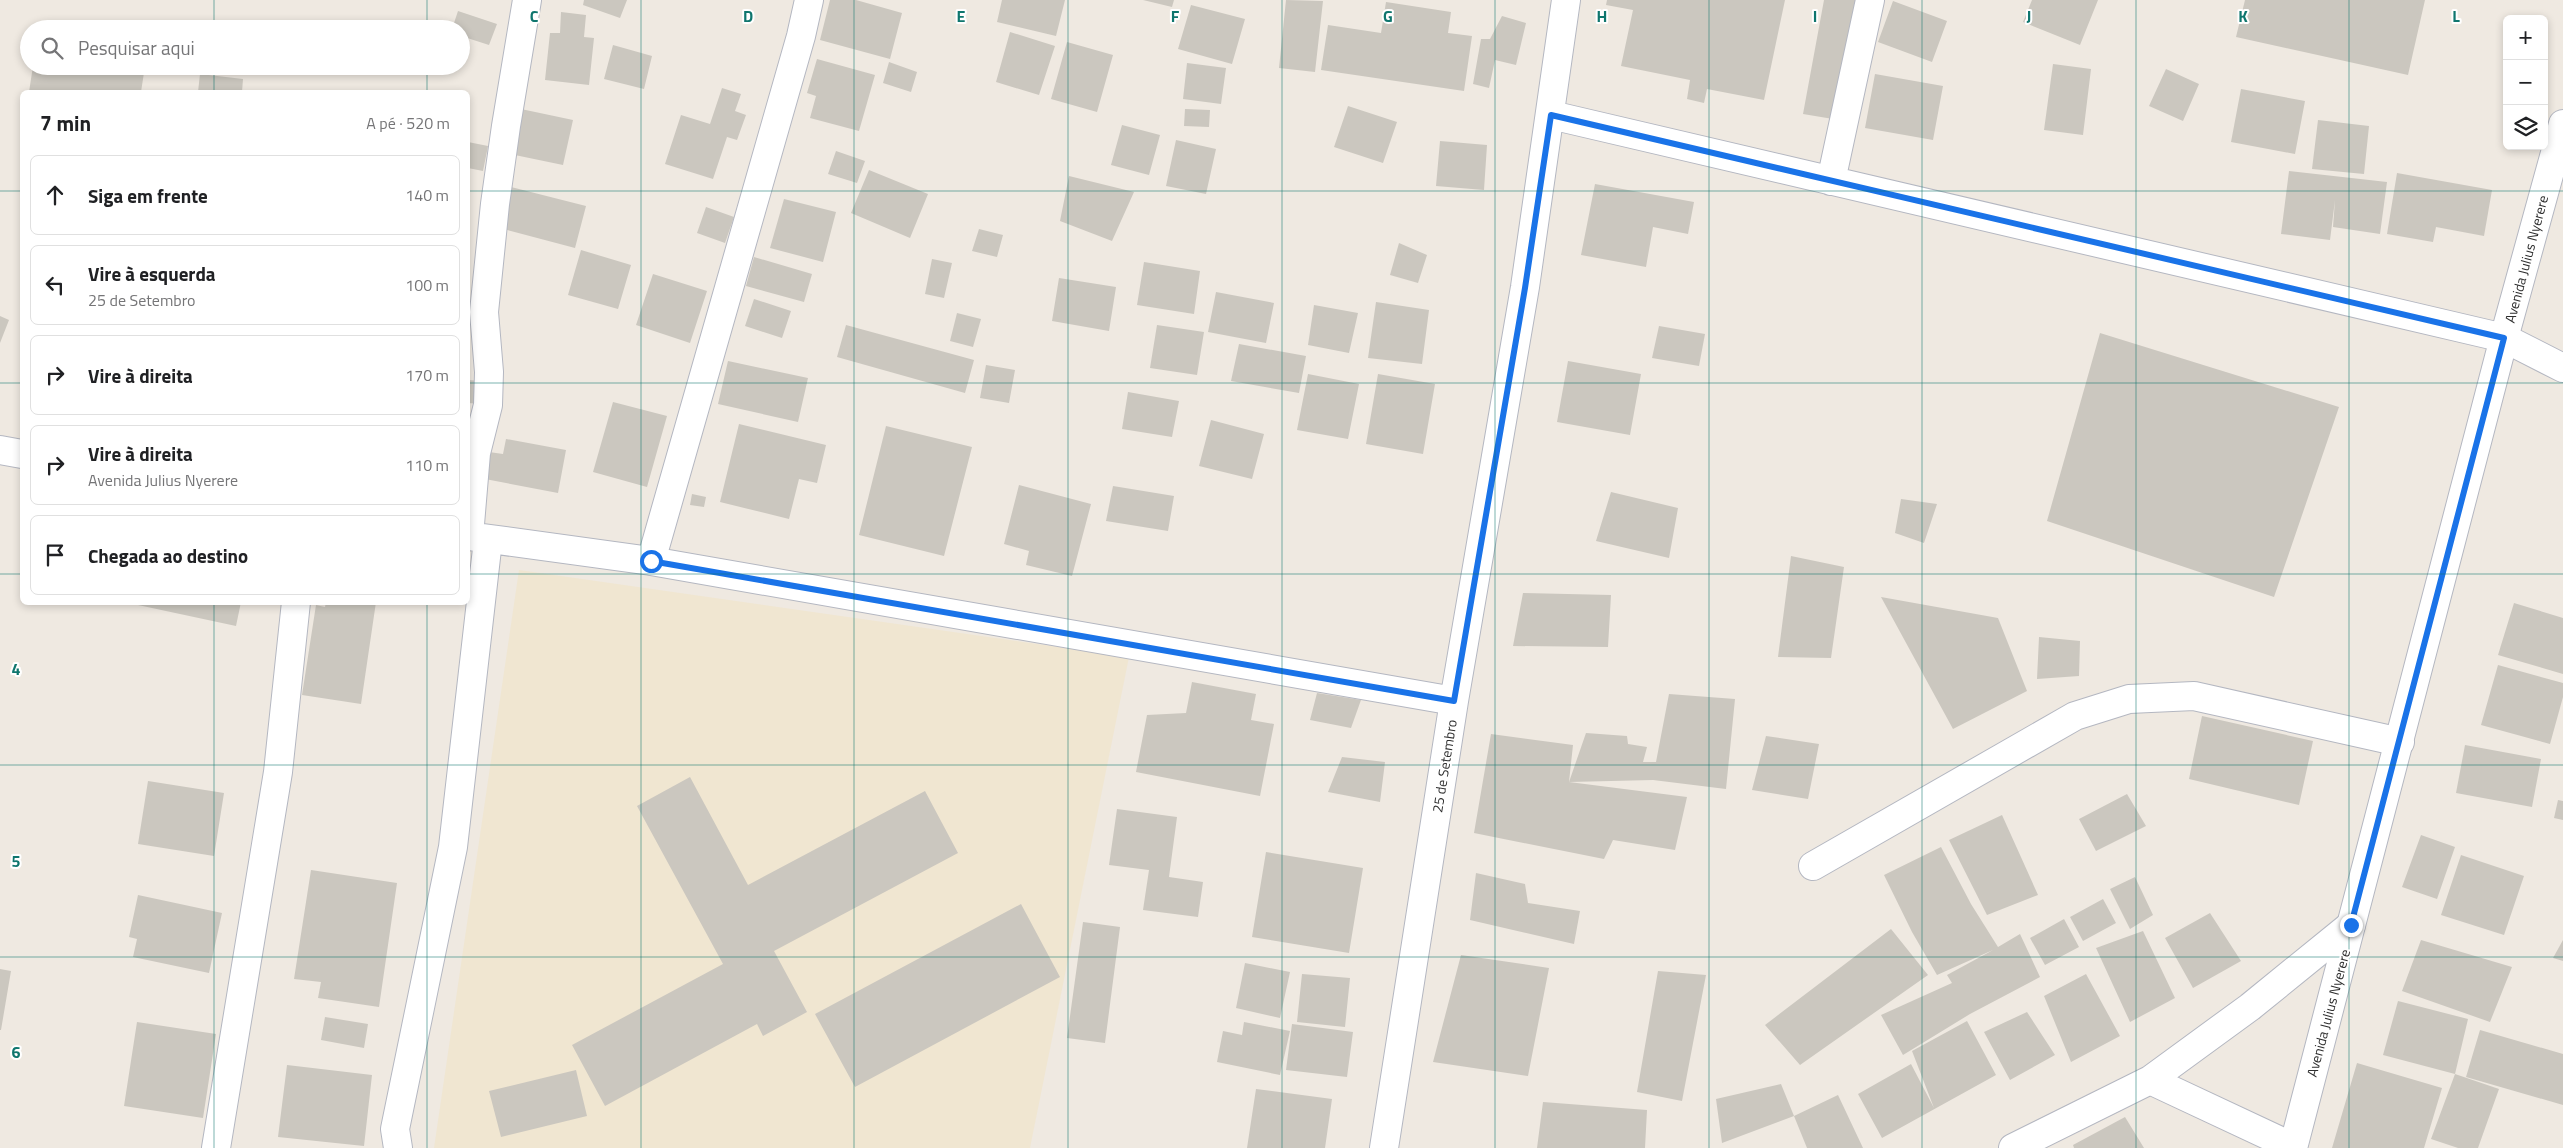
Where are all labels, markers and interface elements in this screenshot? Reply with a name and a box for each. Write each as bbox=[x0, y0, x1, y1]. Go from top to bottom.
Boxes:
text: C bbox=[530, 4, 539, 28]
text: D bbox=[743, 4, 753, 28]
text: E bbox=[957, 4, 966, 28]
text: F bbox=[1171, 4, 1180, 28]
text: G bbox=[1383, 4, 1393, 28]
text: H bbox=[1597, 4, 1607, 28]
text: I bbox=[1813, 4, 1817, 28]
text: J bbox=[2027, 4, 2031, 28]
text: K bbox=[2238, 4, 2248, 28]
text: L bbox=[2452, 4, 2460, 28]
map controls bbox=[2503, 15, 2548, 150]
button: + bbox=[2503, 15, 2548, 60]
search box bbox=[20, 20, 470, 75]
text: Pesquisar aqui bbox=[78, 33, 195, 62]
icon: search bbox=[38, 34, 66, 62]
button: − bbox=[2503, 60, 2548, 105]
button: layers bbox=[2503, 105, 2548, 150]
text: 7 min bbox=[40, 107, 91, 139]
text: A pé · 520 m bbox=[366, 111, 450, 135]
icon: ahead bbox=[41, 181, 69, 209]
text: Siga em frente bbox=[88, 181, 208, 210]
text: 140 m bbox=[405, 183, 449, 207]
street label: Avenida Julius Nyerere bbox=[2499, 193, 2553, 325]
text: Vire à esquerda bbox=[88, 259, 216, 288]
icon: left bbox=[41, 271, 69, 299]
text: 100 m bbox=[405, 273, 449, 297]
text: 25 de Setembro bbox=[88, 288, 196, 312]
icon: right bbox=[41, 361, 69, 389]
text: Vire à direita bbox=[88, 361, 193, 390]
text: 170 m bbox=[405, 363, 449, 387]
text: Vire à direita bbox=[88, 439, 193, 468]
icon: right bbox=[41, 451, 69, 479]
text: 110 m bbox=[405, 453, 449, 477]
text: Avenida Julius Nyerere bbox=[88, 468, 238, 492]
icon: arrive bbox=[41, 541, 69, 569]
text: Chegada ao destino bbox=[88, 541, 248, 570]
route start bbox=[640, 550, 663, 573]
text: 4 bbox=[12, 657, 21, 681]
street label: 25 de Setembro bbox=[1426, 718, 1462, 814]
text: 5 bbox=[12, 849, 21, 873]
route end bbox=[2340, 914, 2363, 937]
street label: Avenida Julius Nyerere bbox=[2301, 947, 2355, 1079]
text: 6 bbox=[12, 1040, 21, 1064]

